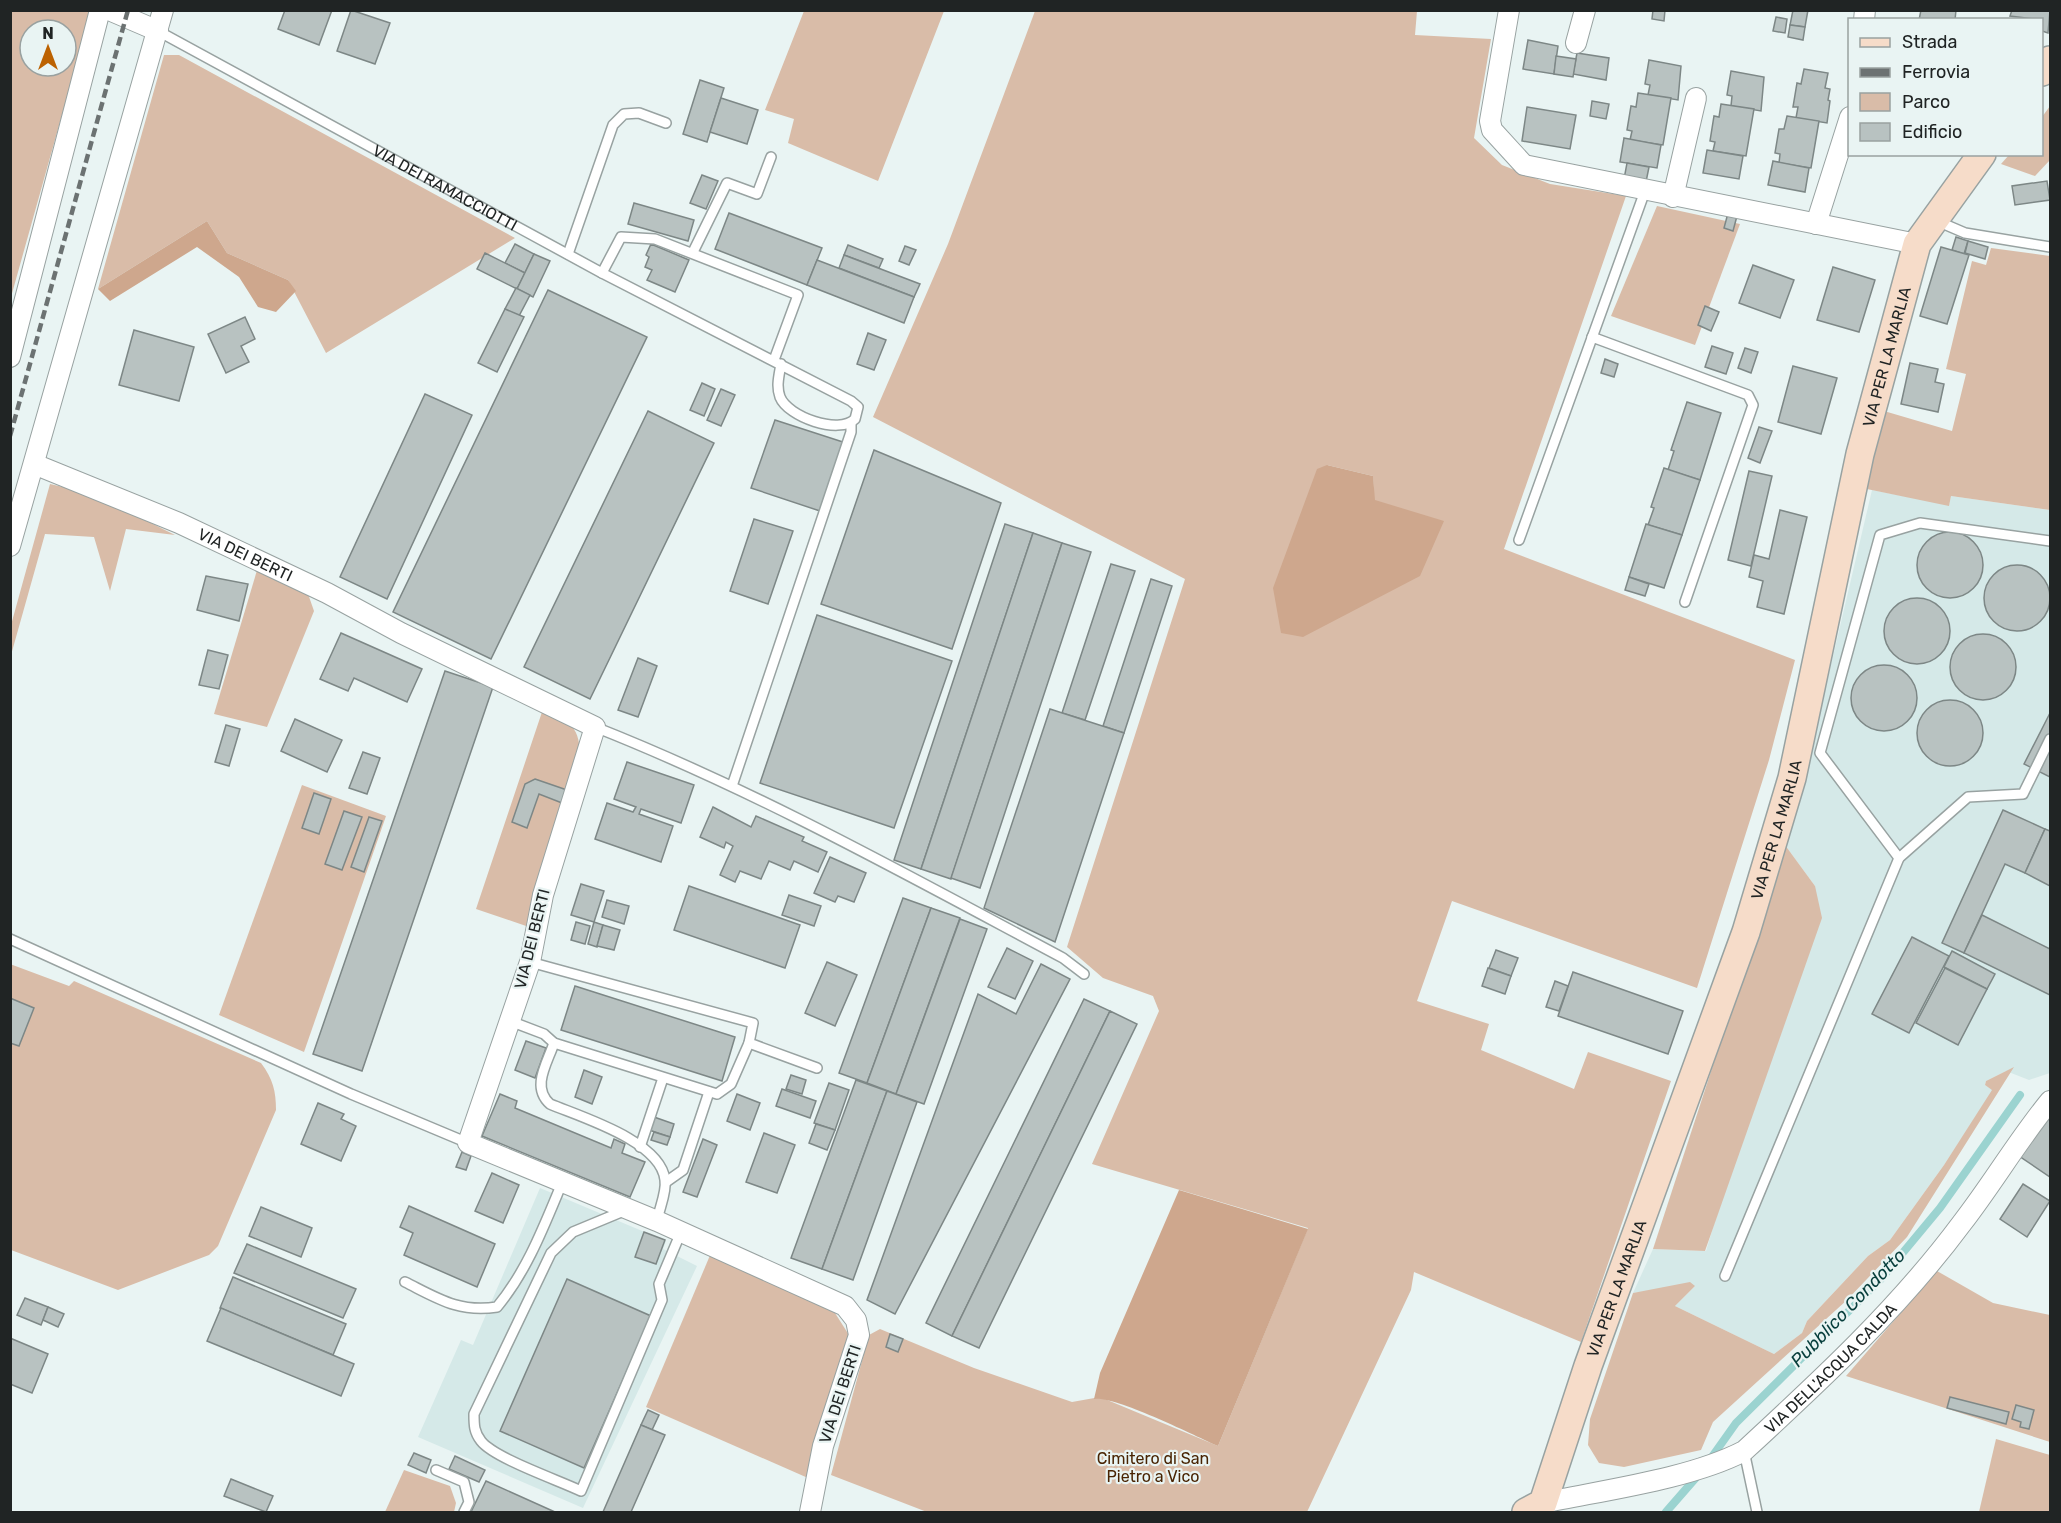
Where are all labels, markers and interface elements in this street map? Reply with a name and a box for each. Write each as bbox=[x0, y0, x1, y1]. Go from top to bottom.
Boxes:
north arrow bbox=[18, 18, 78, 78]
legend bbox=[1848, 18, 2043, 156]
text: N bbox=[42, 24, 54, 43]
text: Strada bbox=[1902, 31, 1958, 53]
text: Ferrovia bbox=[1902, 61, 1970, 83]
text: Parco bbox=[1902, 91, 1950, 113]
text: Edificio bbox=[1902, 121, 1962, 143]
street label: VIA DEI RAMACCIOTTI bbox=[370, 140, 521, 235]
street label: VIA PER LA MARLIA bbox=[1858, 284, 1915, 429]
street label: VIA DEI BERTI bbox=[195, 524, 296, 585]
street label: VIA PER LA MARLIA bbox=[1747, 758, 1805, 902]
street label: VIA DEI BERTI bbox=[510, 887, 554, 991]
street label: VIA PER LA MARLIA bbox=[1583, 1217, 1650, 1360]
water label: Pubblico Condotto bbox=[1786, 1244, 1910, 1372]
street label: VIA DELL'ACQUA CALDA bbox=[1760, 1299, 1901, 1437]
street label: VIA DEI BERTI bbox=[815, 1342, 865, 1446]
park label: Cimitero di San Pietro a Vico bbox=[1097, 1449, 1209, 1486]

